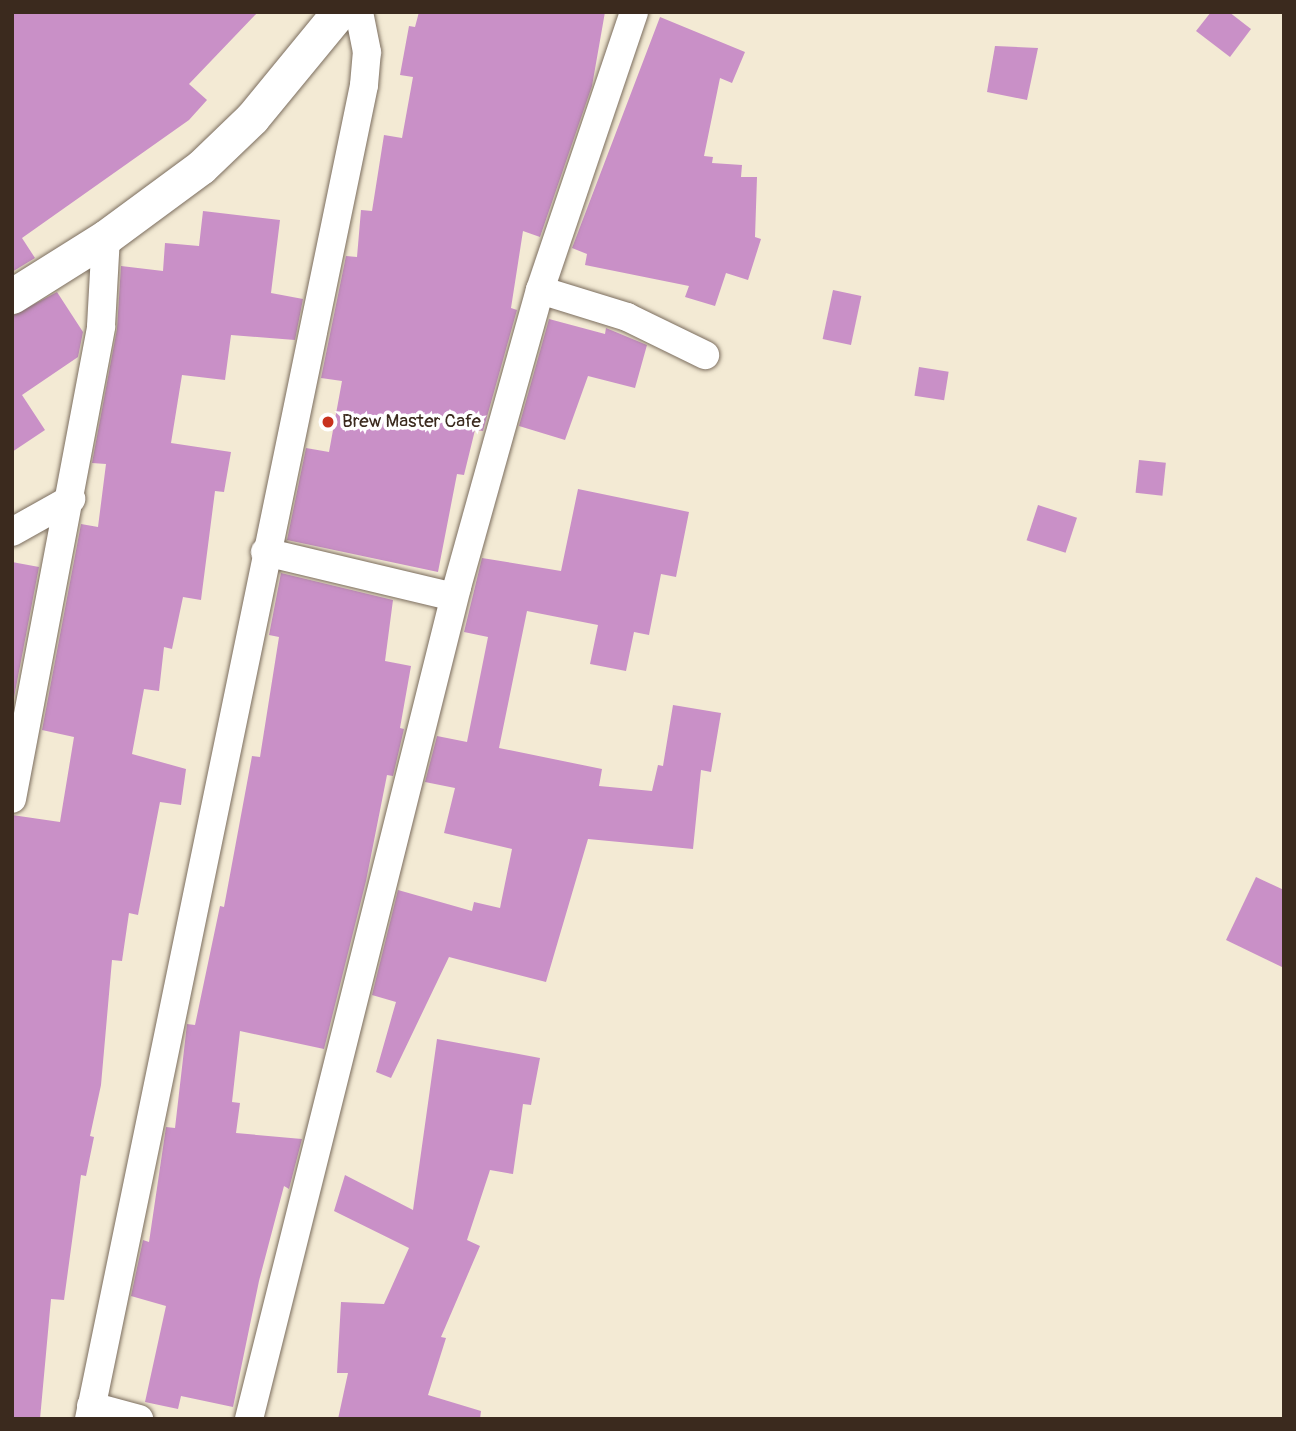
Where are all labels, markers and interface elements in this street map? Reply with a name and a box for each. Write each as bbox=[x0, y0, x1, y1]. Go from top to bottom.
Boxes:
place label: Brew Master Cafe bbox=[342, 411, 481, 433]
marker: Brew Master Cafe bbox=[320, 414, 336, 430]

